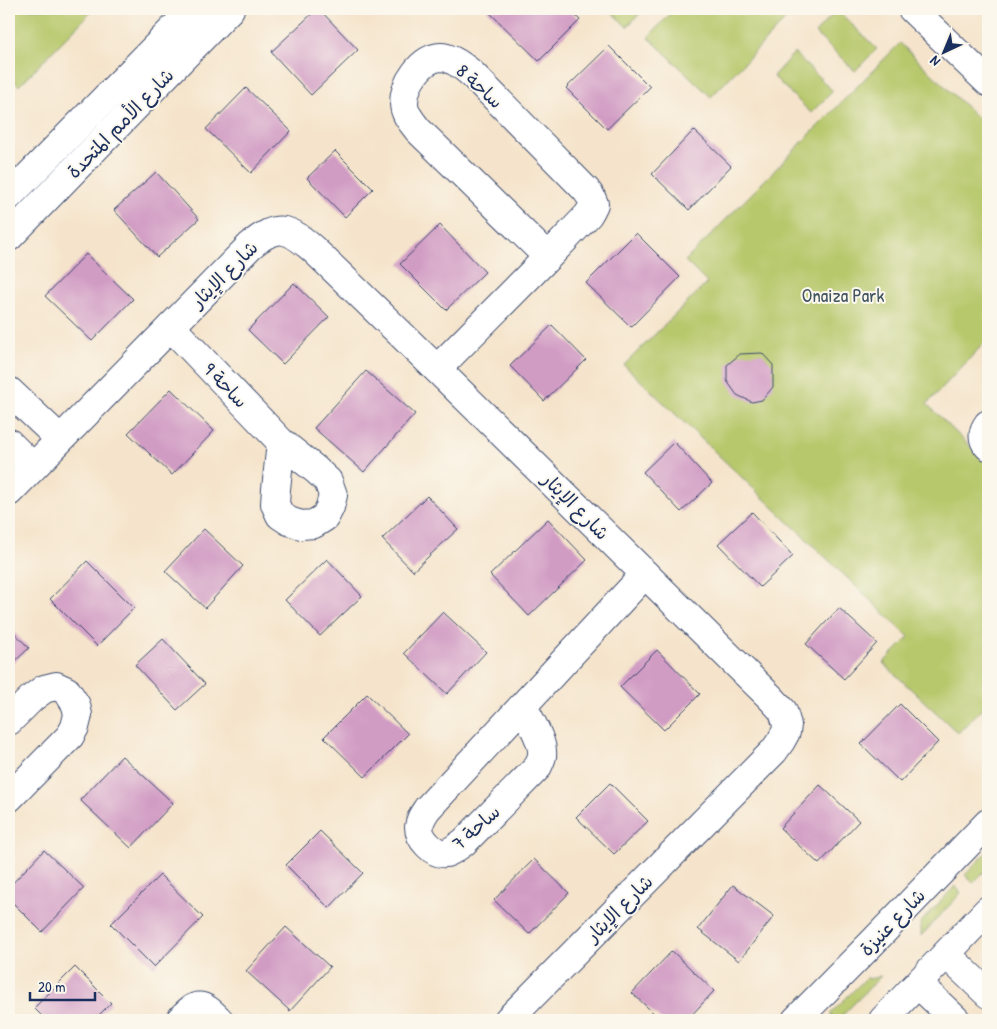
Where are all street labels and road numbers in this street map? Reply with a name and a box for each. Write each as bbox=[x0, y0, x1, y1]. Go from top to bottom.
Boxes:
street label: ساحة 8 bbox=[451, 58, 509, 114]
street label: شارع الأمم المتحدة bbox=[61, 62, 181, 185]
street label: شارع الإيثار bbox=[183, 235, 264, 315]
street label: ساحة 9 bbox=[198, 357, 254, 413]
street label: شارع الإيثار bbox=[535, 465, 615, 546]
street label: ساحة 7 bbox=[446, 799, 506, 855]
street label: شارع الإيثار bbox=[578, 869, 659, 949]
street label: شارع عنيزة bbox=[853, 883, 931, 962]

